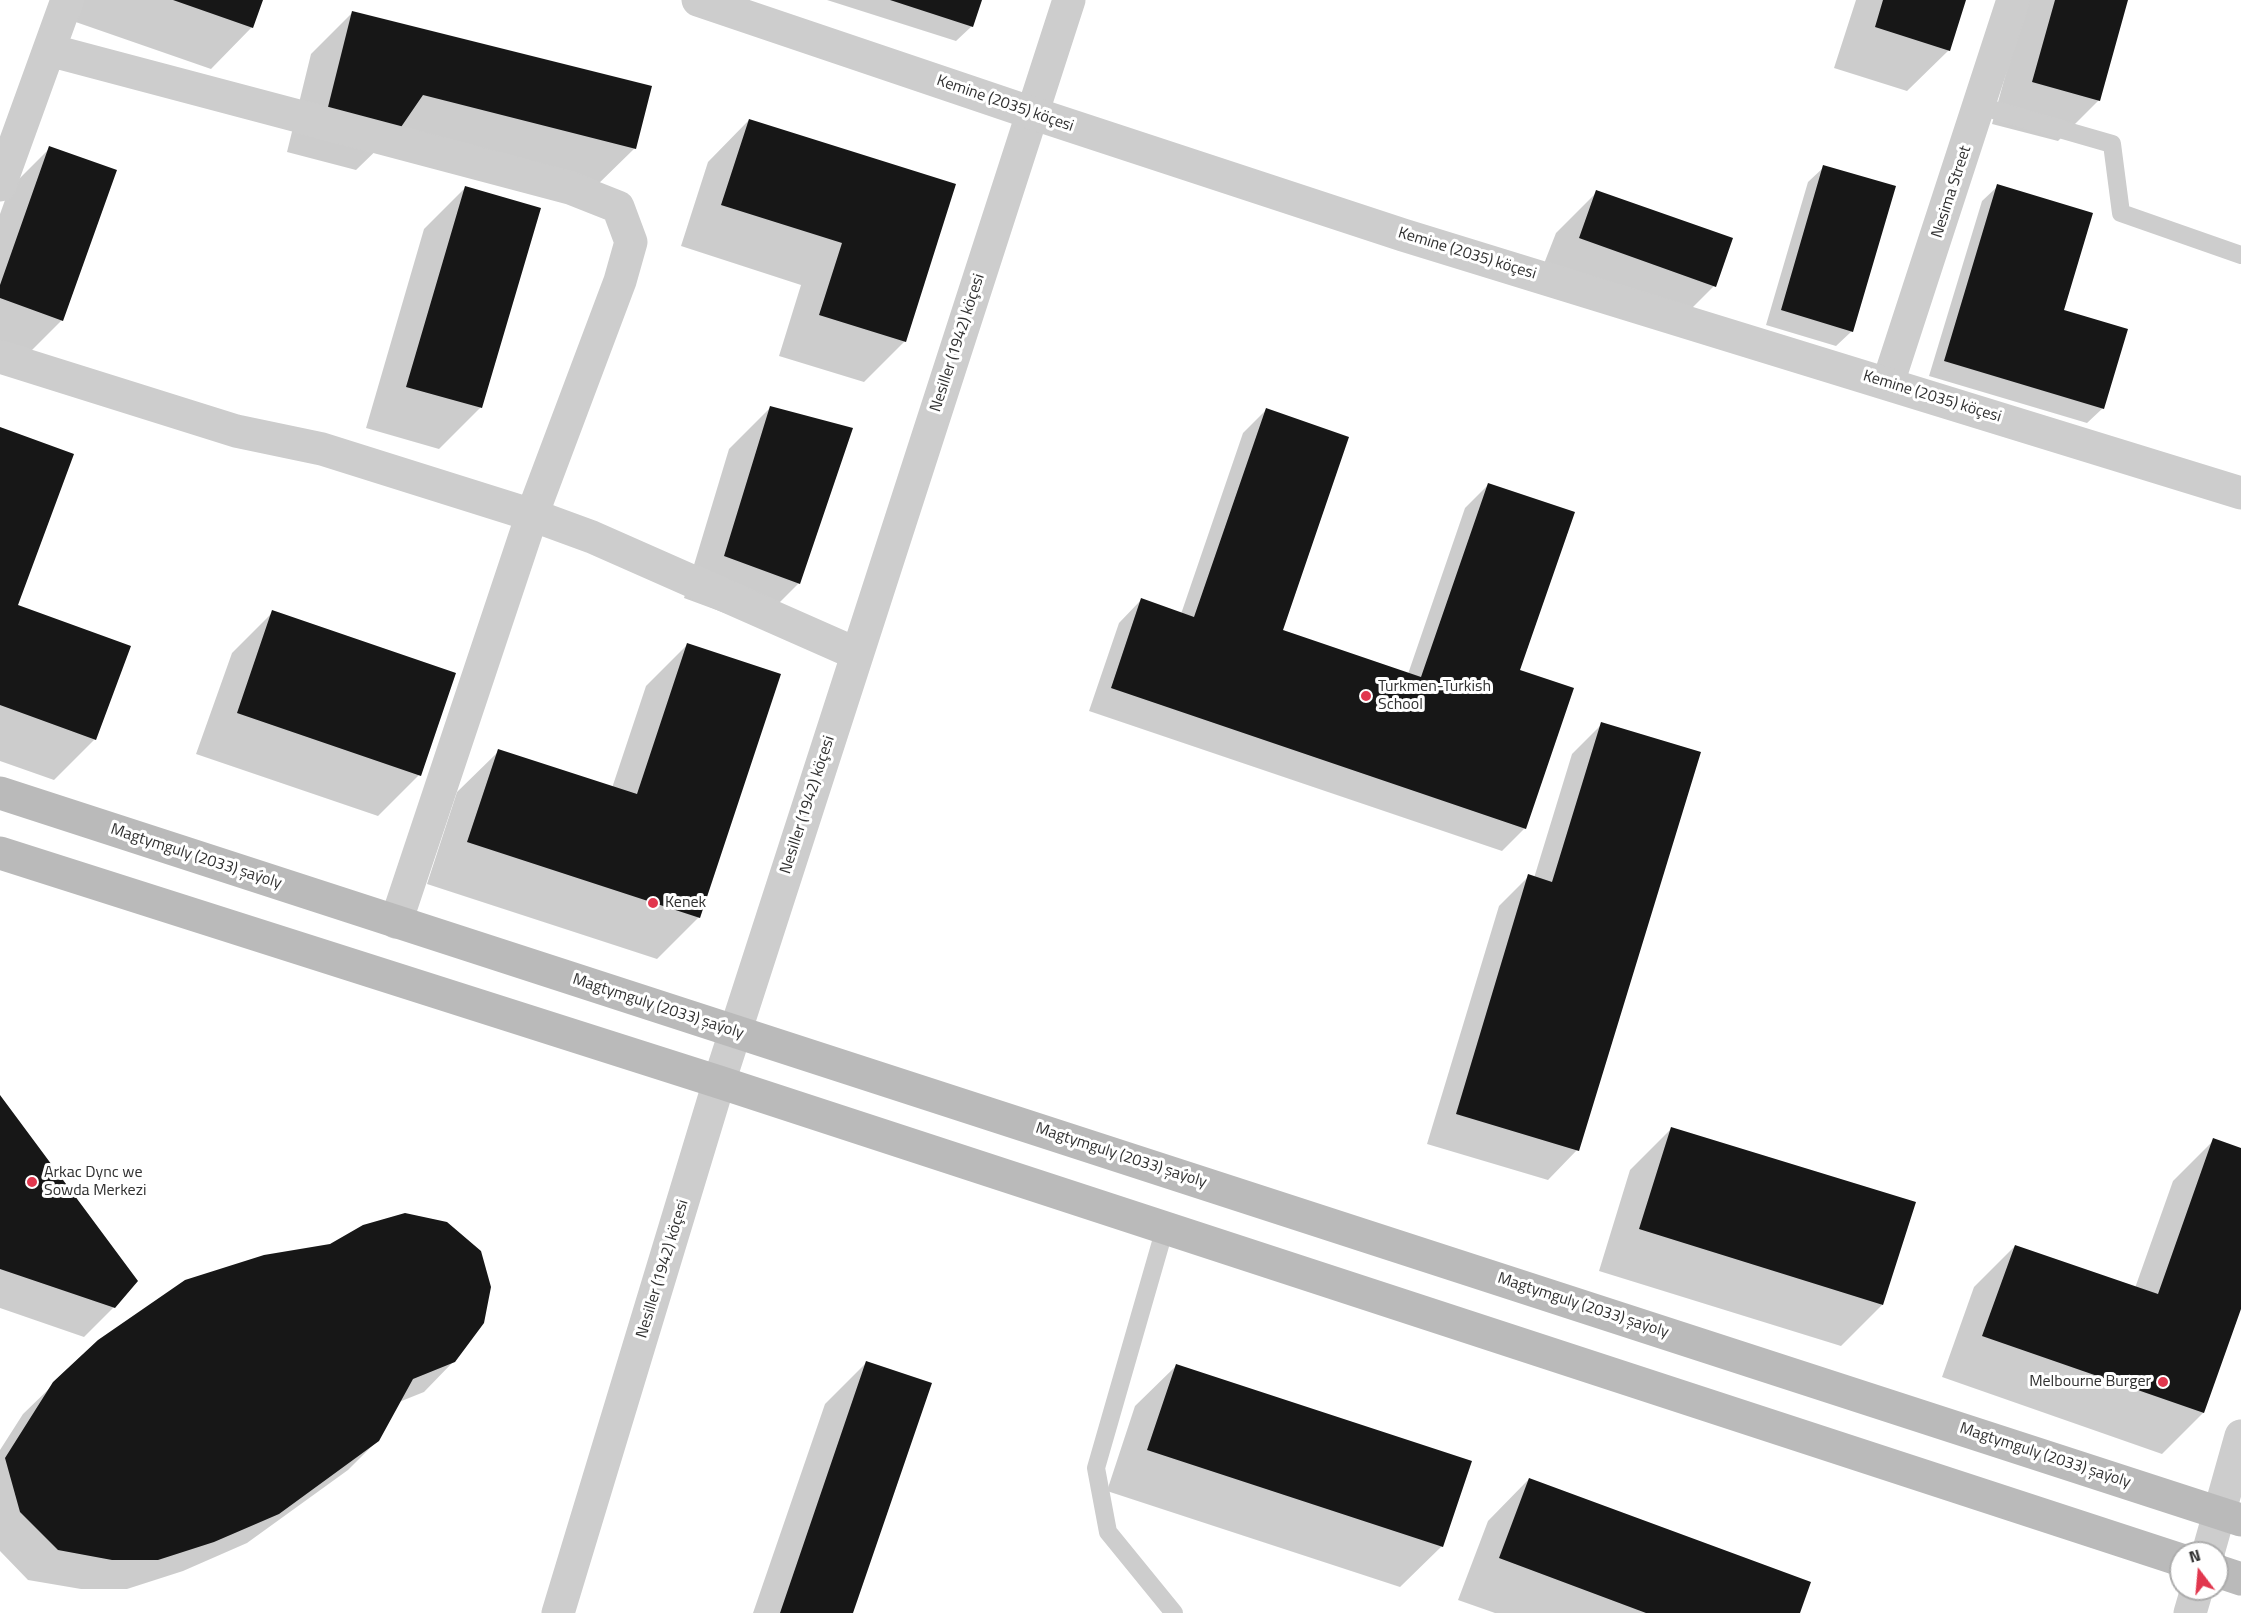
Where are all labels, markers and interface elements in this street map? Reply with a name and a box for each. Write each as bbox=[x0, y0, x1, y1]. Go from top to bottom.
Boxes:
street label: Kemine (2035) köçesi bbox=[934, 72, 1076, 136]
street label: Nesima Street bbox=[1928, 143, 1976, 241]
street label: Kemine (2035) köçesi bbox=[1396, 224, 1538, 284]
street label: Nesiller (1942) köçesi bbox=[927, 272, 989, 414]
street label: Kemine (2035) köçesi bbox=[1861, 367, 2003, 427]
place label: Turkmen-Turkish School bbox=[1378, 677, 1491, 715]
marker: Turkmen-Turkish School bbox=[1359, 689, 1373, 703]
street label: Nesiller (1942) köçesi bbox=[777, 734, 839, 876]
street label: Magtymguly (2033) şaýoly bbox=[108, 820, 284, 894]
place label: Kenek bbox=[665, 893, 706, 913]
marker: Kenek bbox=[646, 896, 660, 910]
street label: Magtymguly (2033) şaýoly bbox=[570, 970, 746, 1044]
street label: Magtymguly (2033) şaýoly bbox=[1033, 1119, 1209, 1193]
place label: Arkac Dync we Sowda Merkezi bbox=[44, 1163, 146, 1201]
marker: Arkac Dync we Sowda Merkezi bbox=[25, 1175, 39, 1189]
street label: Nesiller (1942) köçesi bbox=[633, 1197, 693, 1341]
street label: Magtymguly (2033) şaýoly bbox=[1495, 1269, 1671, 1343]
place label: Melbourne Burger bbox=[2029, 1372, 2151, 1392]
marker: Melbourne Burger bbox=[2156, 1375, 2170, 1389]
street label: Magtymguly (2033) şaýoly bbox=[1957, 1419, 2133, 1493]
north arrow bbox=[2169, 1541, 2229, 1601]
text: N bbox=[2186, 1543, 2203, 1569]

